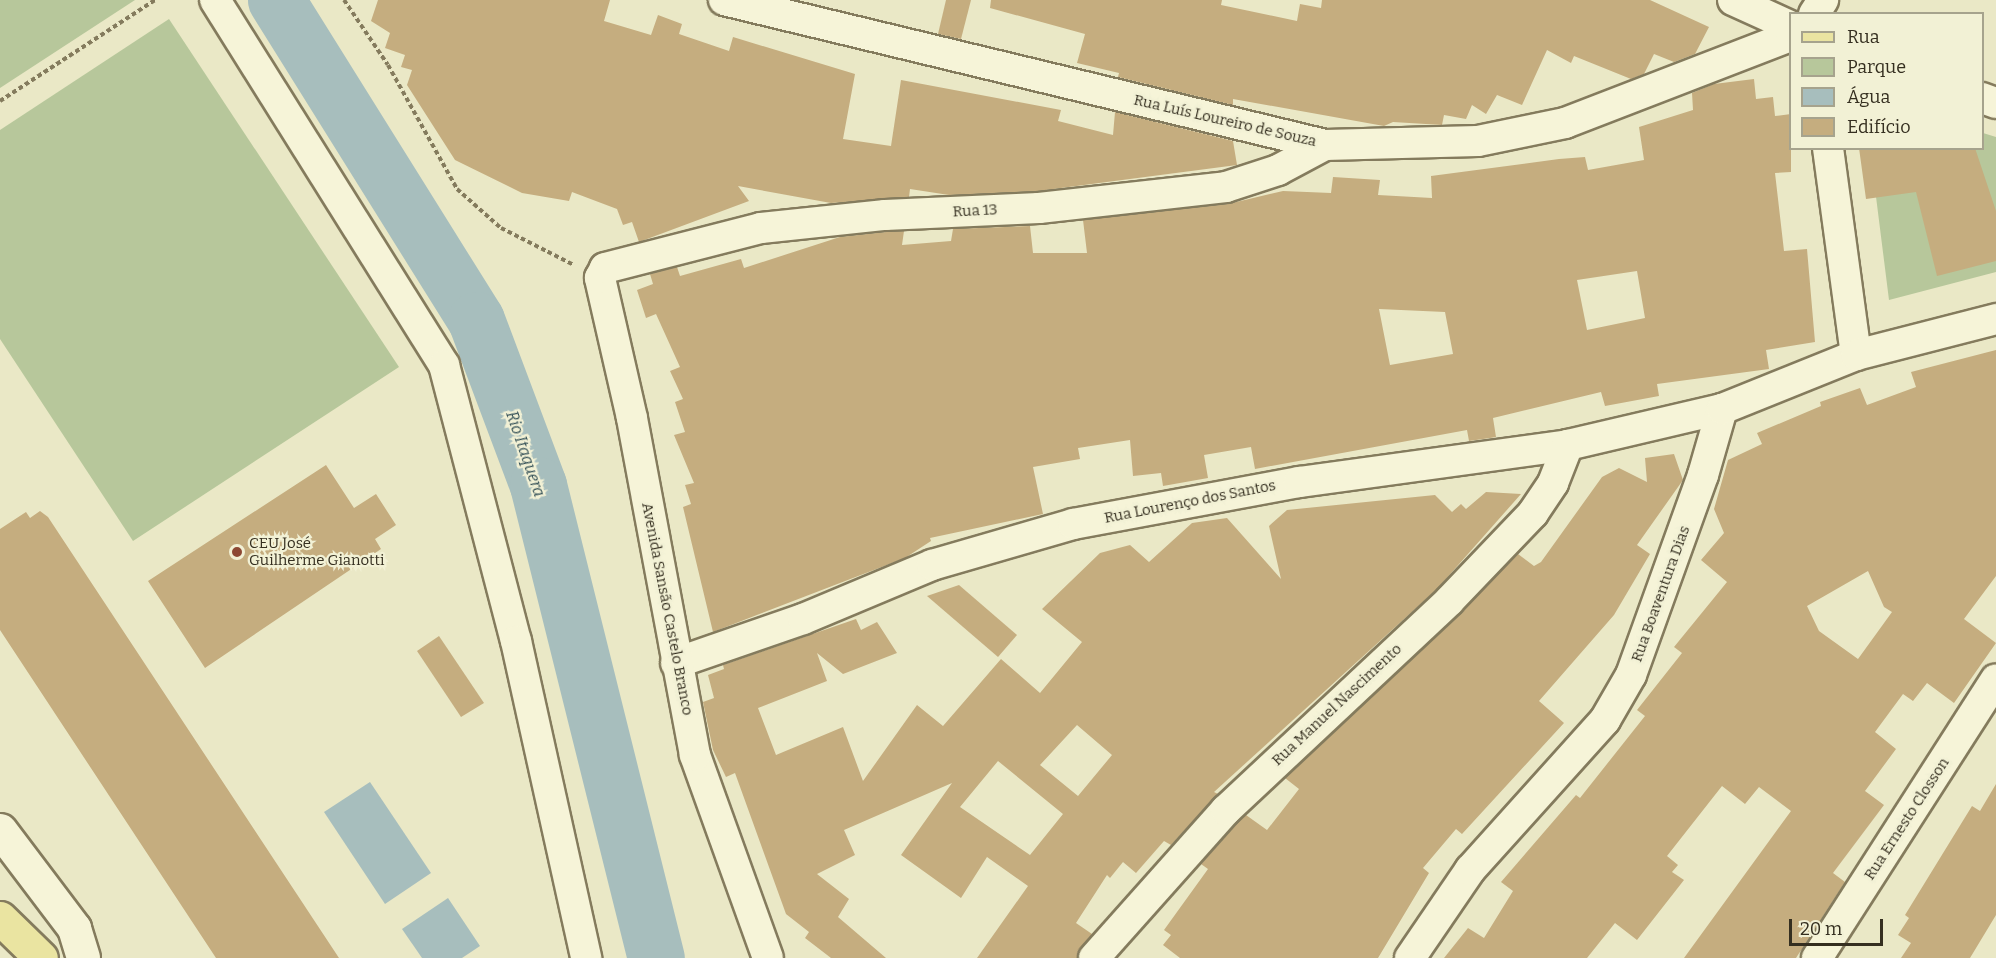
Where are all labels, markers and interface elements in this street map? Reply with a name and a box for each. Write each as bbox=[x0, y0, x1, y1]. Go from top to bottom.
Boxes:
legend bbox=[1789, 12, 1984, 150]
text: Rua bbox=[1847, 26, 1880, 48]
text: Parque bbox=[1847, 56, 1906, 78]
text: Água bbox=[1847, 86, 1890, 108]
street label: Rua Luís Loureiro de Souza bbox=[1132, 91, 1318, 151]
text: Edifício bbox=[1847, 116, 1911, 138]
street label: Rua 13 bbox=[952, 201, 998, 221]
water label: Rio Itaquera bbox=[501, 409, 549, 499]
street label: Rua Lourenço dos Santos bbox=[1103, 477, 1277, 527]
street label: Avenida Sansão Castelo Branco bbox=[638, 501, 696, 717]
street label: Rua Boaventura Dias bbox=[1628, 523, 1694, 665]
place label: CEU José Guilherme Gianotti bbox=[249, 534, 384, 569]
marker: CEU José Guilherme Gianotti bbox=[230, 545, 244, 559]
street label: Rua Manuel Nascimento bbox=[1268, 640, 1406, 770]
street label: Rua Ernesto Closson bbox=[1861, 755, 1953, 883]
scale bar bbox=[1792, 907, 1886, 945]
text: 20 m bbox=[1800, 918, 1842, 940]

